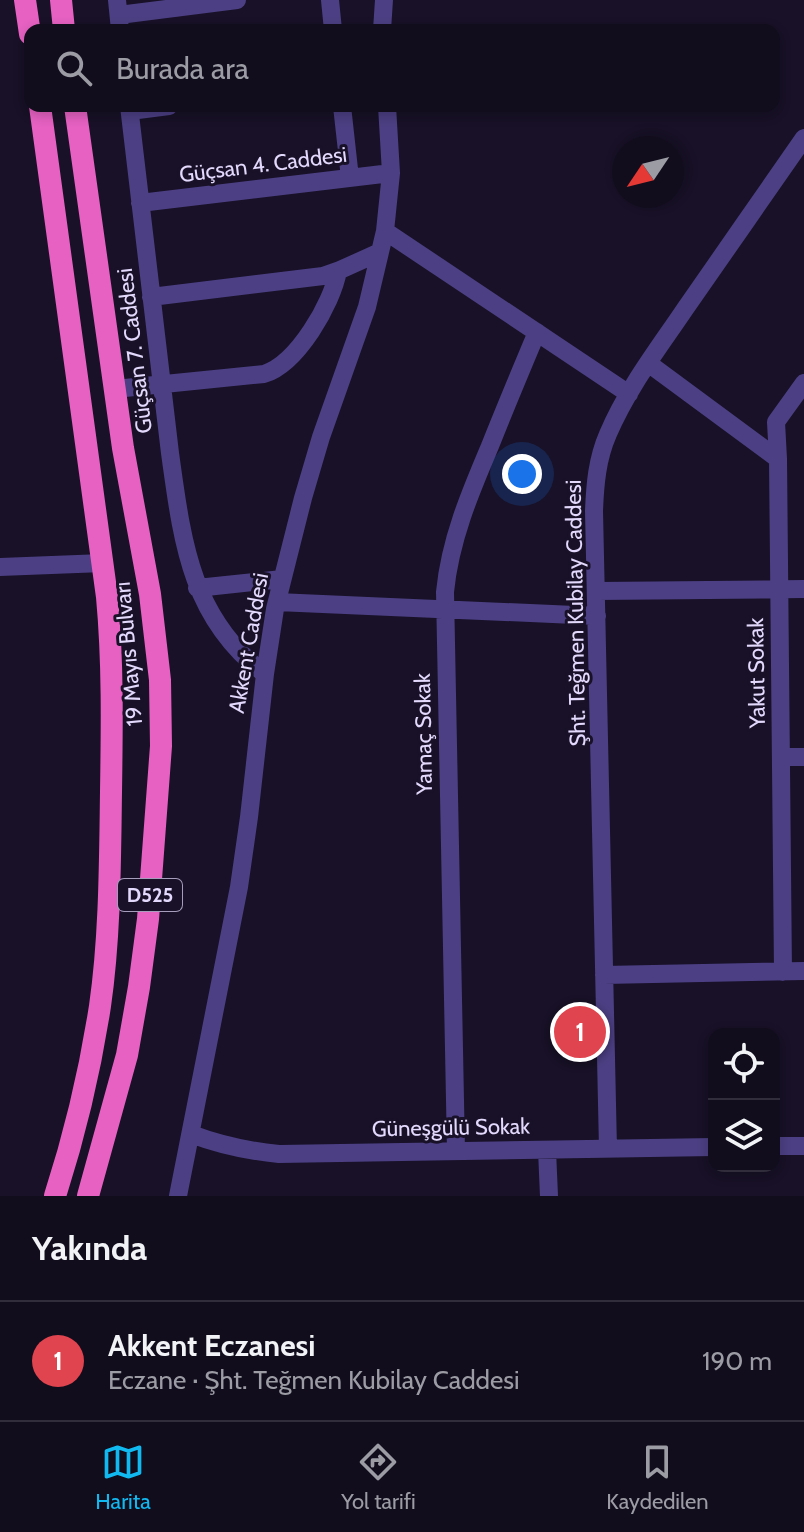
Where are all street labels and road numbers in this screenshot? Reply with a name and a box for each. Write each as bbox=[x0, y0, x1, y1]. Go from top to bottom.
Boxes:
street label: Güçsan 4. Caddesi bbox=[178, 141, 348, 188]
street label: Güçsan 7. Caddesi bbox=[111, 267, 158, 435]
street label: Şht. Teğmen Kubilay Caddesi bbox=[560, 479, 591, 747]
street label: Akkent Caddesi bbox=[223, 571, 274, 715]
street label: 19 Mayıs Bulvarı bbox=[109, 581, 148, 727]
street label: Yakut Sokak bbox=[742, 617, 771, 729]
street label: Yamaç Sokak bbox=[409, 673, 438, 796]
road number: D525 bbox=[118, 879, 182, 911]
street label: Güneşgülü Sokak bbox=[372, 1113, 530, 1142]

